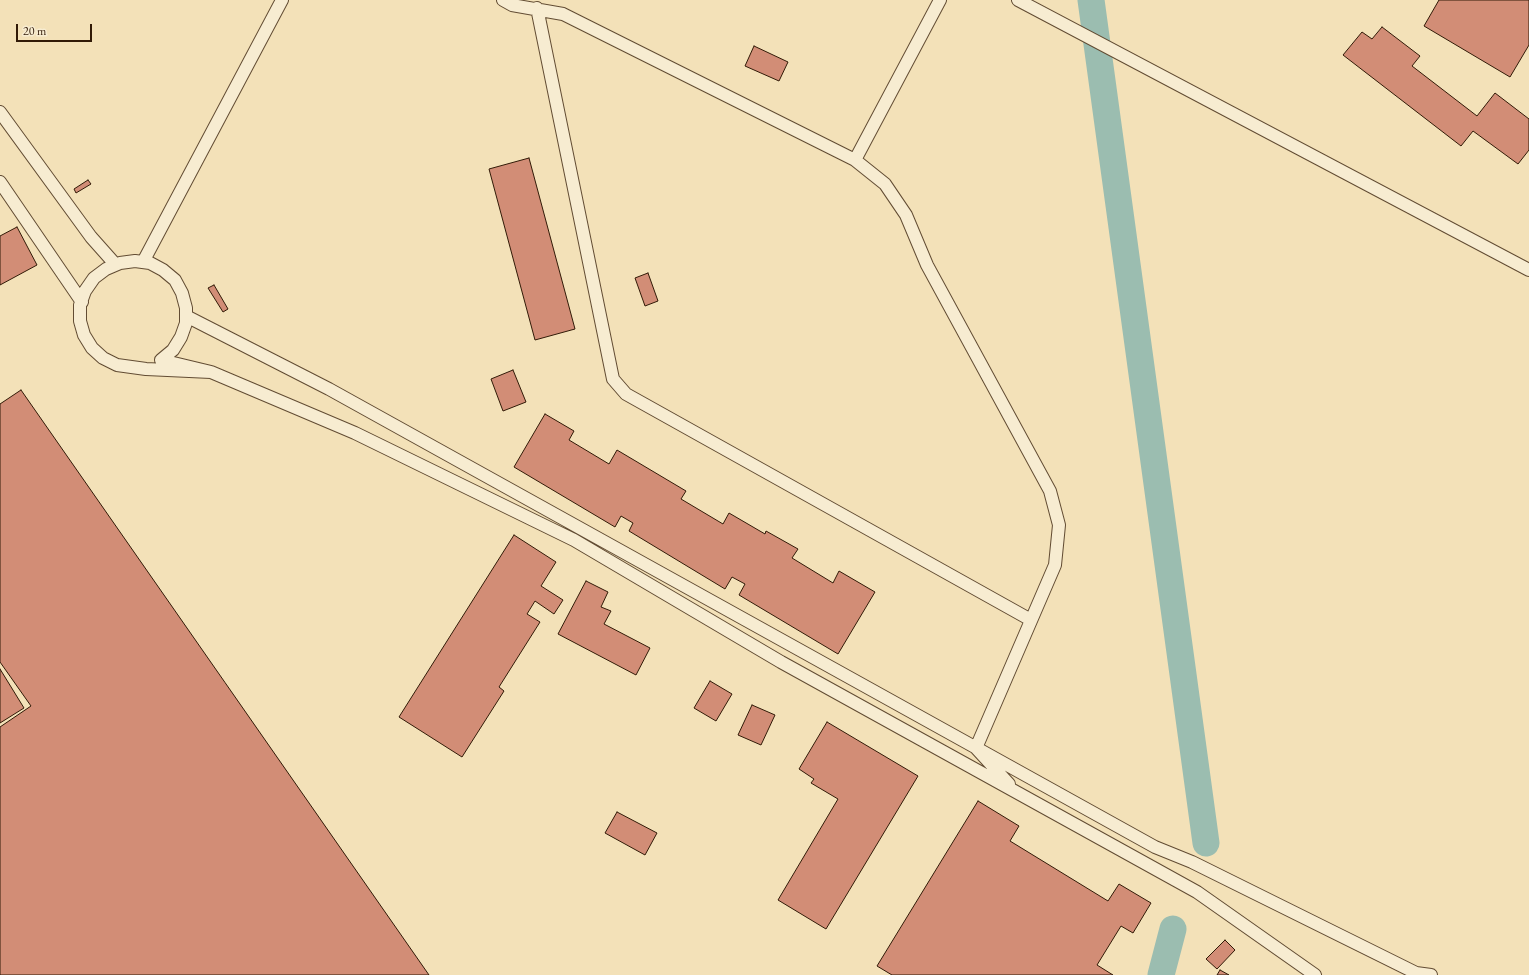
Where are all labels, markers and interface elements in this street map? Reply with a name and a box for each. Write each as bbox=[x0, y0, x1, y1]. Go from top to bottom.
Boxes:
scale bar bbox=[18, 16, 94, 42]
text: 20 m bbox=[23, 23, 46, 39]

